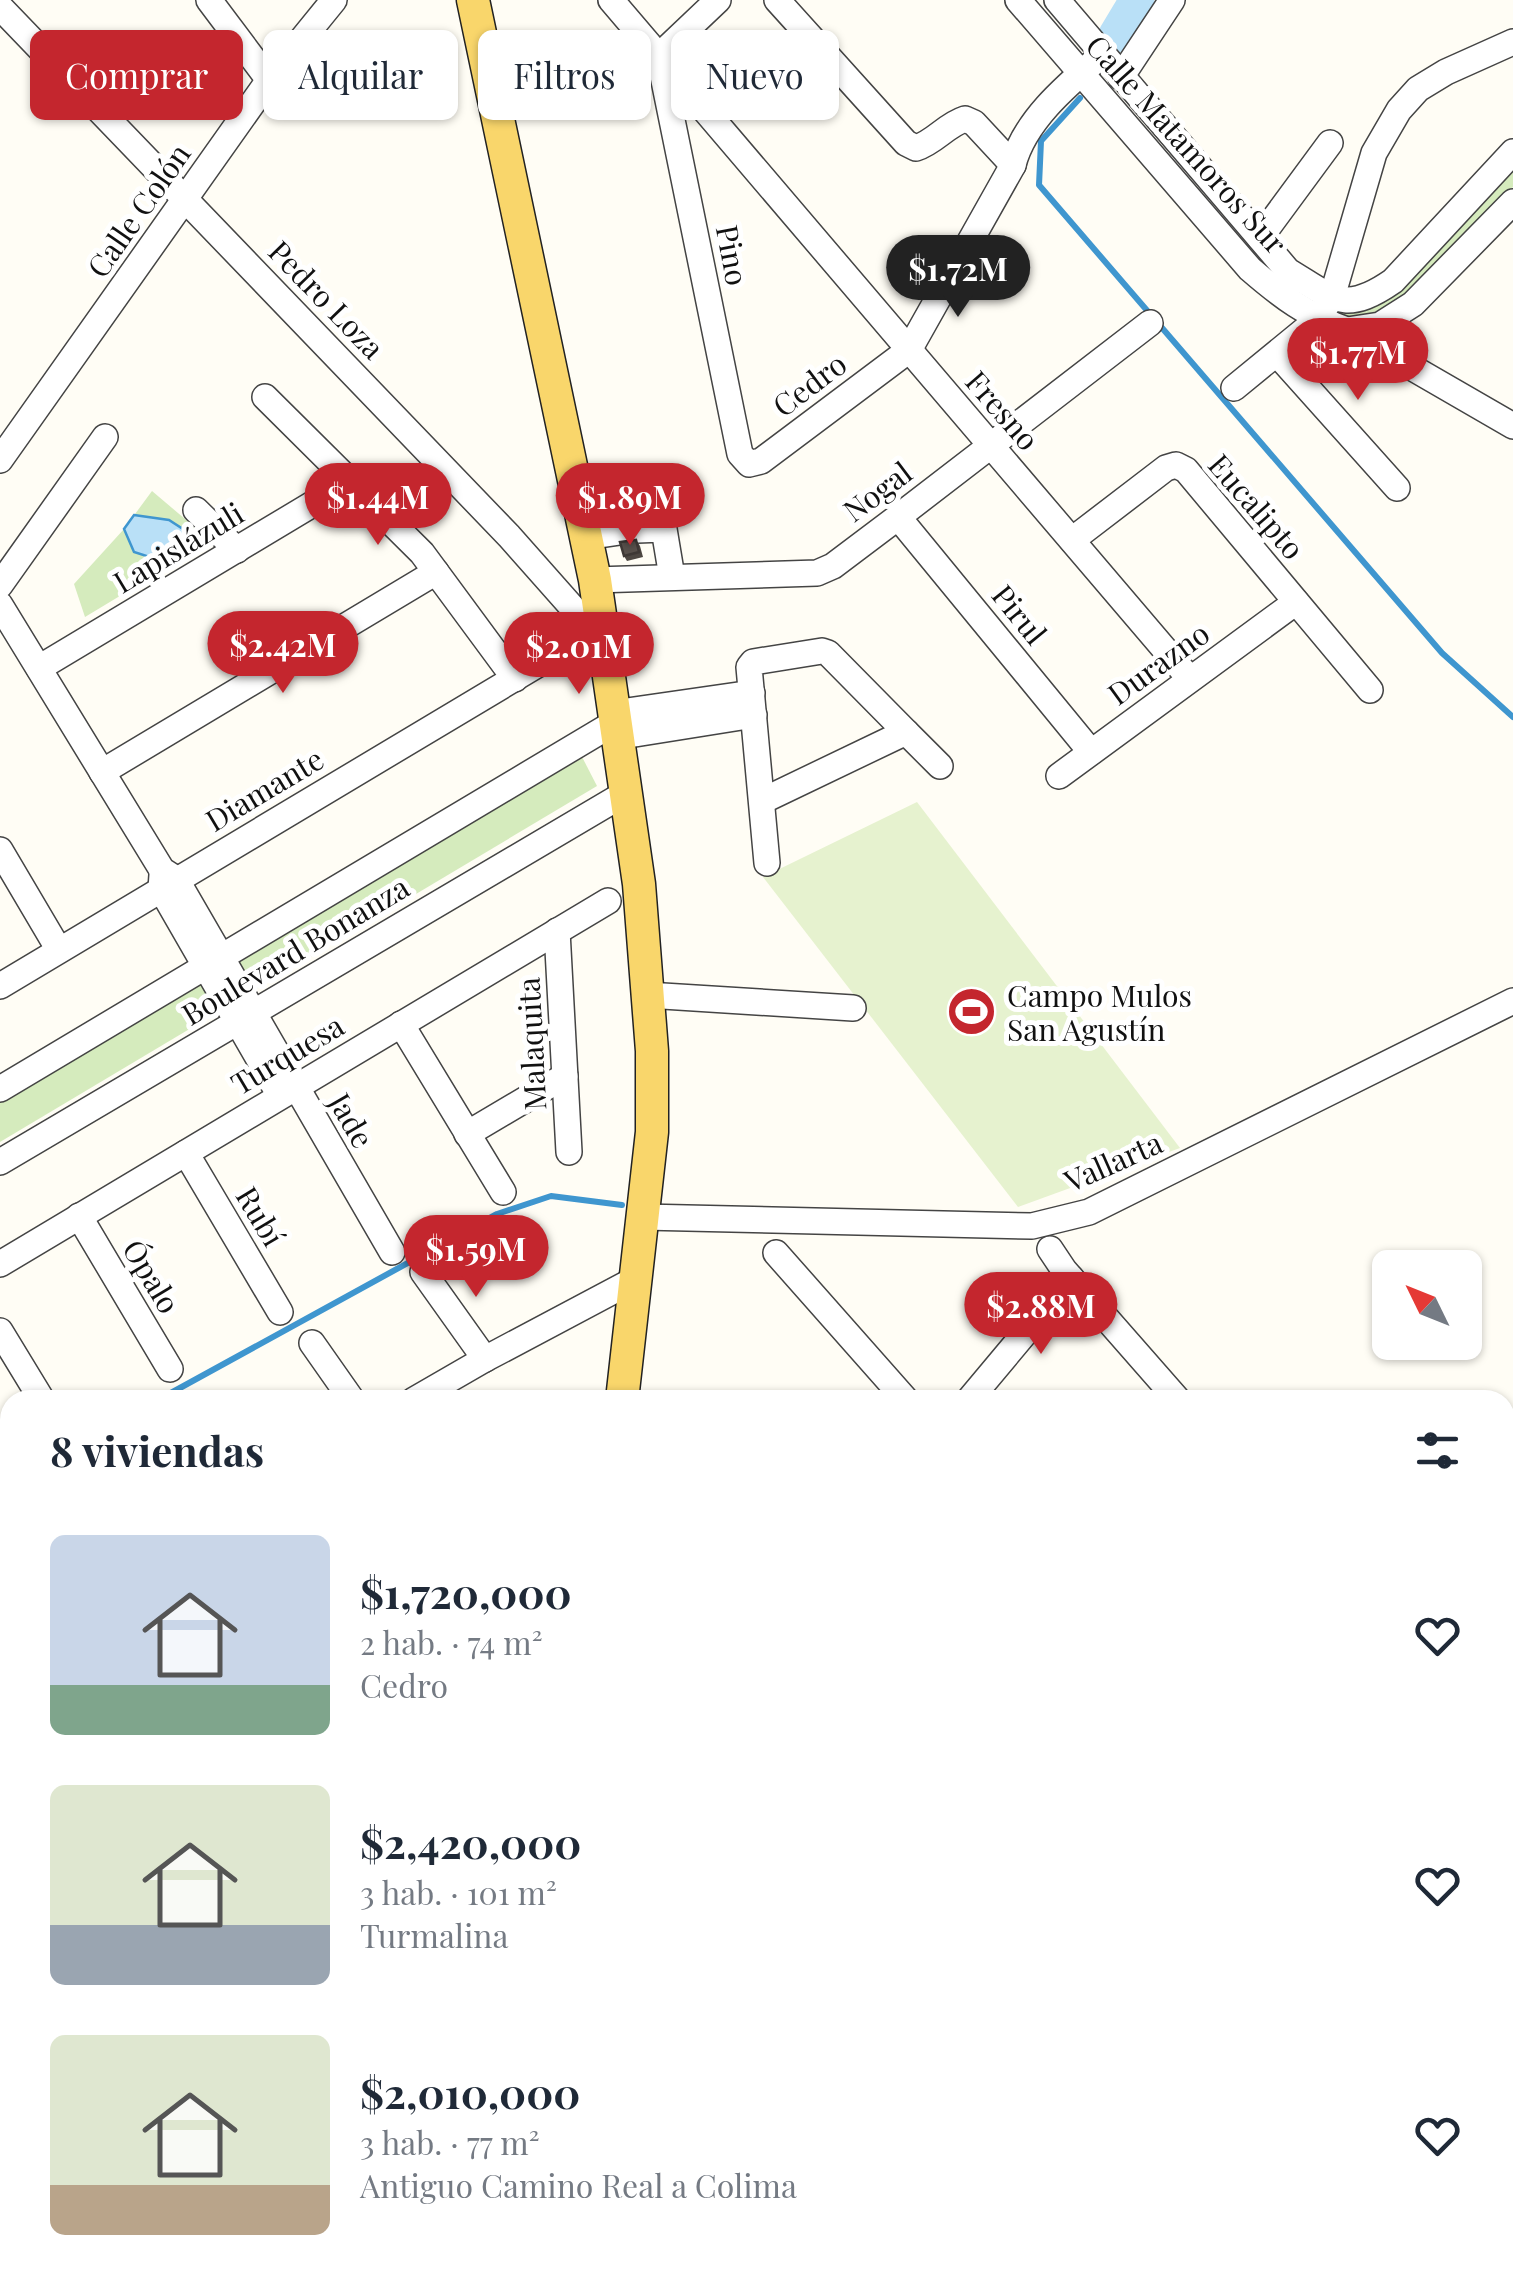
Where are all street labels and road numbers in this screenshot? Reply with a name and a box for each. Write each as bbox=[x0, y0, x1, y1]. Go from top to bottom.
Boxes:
street label: Calle Matamoros Sur bbox=[1078, 26, 1296, 262]
street label: Calle Colón bbox=[77, 135, 199, 285]
street label: Pino bbox=[708, 221, 758, 289]
street label: Pedro Loza bbox=[261, 231, 393, 367]
street label: Cedro bbox=[764, 343, 854, 425]
street label: Fresno bbox=[957, 362, 1049, 458]
street label: Eucalipto bbox=[1200, 445, 1314, 567]
street label: Nogal bbox=[835, 452, 919, 530]
street label: Lapislázuli bbox=[106, 492, 251, 601]
street label: Pirul bbox=[984, 576, 1056, 652]
street label: Durazno bbox=[1099, 613, 1217, 713]
street label: Diamante bbox=[198, 738, 330, 840]
street label: Boulevard Bonanza bbox=[174, 866, 416, 1034]
street label: Malaquita bbox=[508, 976, 554, 1112]
street label: Turquesa bbox=[223, 1005, 351, 1103]
street label: Jade bbox=[320, 1085, 383, 1155]
street label: Vallarta bbox=[1057, 1122, 1168, 1201]
street label: Rubí bbox=[228, 1179, 294, 1253]
street label: Ópalo bbox=[114, 1232, 190, 1320]

